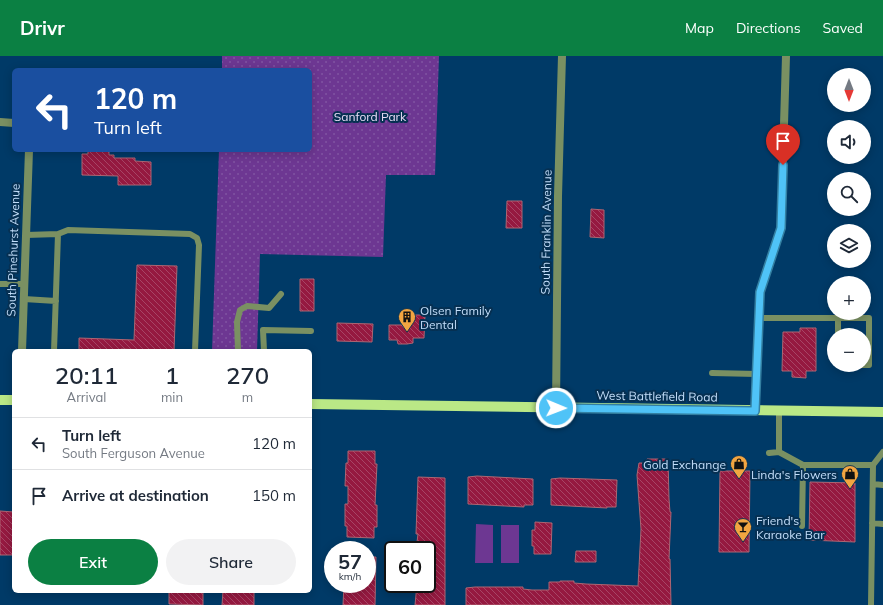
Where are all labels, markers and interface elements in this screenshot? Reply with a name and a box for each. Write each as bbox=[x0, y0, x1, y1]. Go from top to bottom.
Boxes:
text: Drivr bbox=[20, 16, 65, 40]
text: Map bbox=[685, 19, 714, 37]
text: Directions bbox=[736, 19, 801, 37]
text: Saved bbox=[823, 19, 863, 37]
north arrow bbox=[827, 68, 871, 112]
map controls bbox=[827, 68, 871, 372]
text: 120 m bbox=[94, 81, 177, 116]
icon: left bbox=[28, 84, 80, 136]
park label: Sanford Park bbox=[334, 109, 407, 124]
text: Turn left bbox=[94, 116, 162, 139]
button: sound bbox=[827, 120, 871, 164]
pin bbox=[766, 124, 800, 165]
icon: arrive bbox=[772, 130, 794, 152]
street label: South Franklin Avenue bbox=[537, 170, 555, 294]
button: search bbox=[827, 172, 871, 216]
street label: South Pinehurst Avenue bbox=[3, 183, 23, 317]
button: layers bbox=[827, 224, 871, 268]
button: + bbox=[827, 276, 871, 320]
place label: Olsen Family Dental bbox=[420, 303, 492, 332]
building icon: Olsen Family Dental bbox=[397, 307, 417, 332]
button: − bbox=[827, 328, 871, 372]
text: 20:11 bbox=[55, 360, 118, 390]
text: 1 bbox=[165, 360, 179, 390]
text: 270 bbox=[226, 360, 269, 390]
position arrow bbox=[535, 387, 577, 429]
street label: West Battlefield Road bbox=[596, 387, 718, 405]
text: Arrival bbox=[67, 389, 106, 405]
text: min bbox=[161, 389, 183, 405]
text: m bbox=[242, 389, 253, 405]
text: Turn left bbox=[62, 426, 121, 445]
icon: left bbox=[28, 433, 50, 455]
text: 120 m bbox=[252, 434, 296, 453]
text: South Ferguson Avenue bbox=[62, 445, 205, 461]
shop icon: Gold Exchange bbox=[729, 454, 749, 479]
place label: Gold Exchange bbox=[643, 457, 726, 472]
shop icon: Linda's Flowers bbox=[840, 464, 860, 489]
place label: Linda's Flowers bbox=[751, 467, 837, 482]
icon: arrive bbox=[28, 485, 50, 507]
text: Arrive at destination bbox=[62, 486, 209, 505]
text: 150 m bbox=[252, 486, 296, 505]
place label: Friend's Karaoke Bar bbox=[756, 513, 825, 542]
bar icon: Friend's Karaoke Bar bbox=[733, 517, 753, 542]
button: Exit bbox=[28, 539, 158, 585]
button: Share bbox=[166, 539, 296, 585]
speed limit sign: 60 bbox=[384, 541, 436, 593]
text: 57 bbox=[338, 549, 362, 574]
text: km/h bbox=[339, 570, 361, 583]

